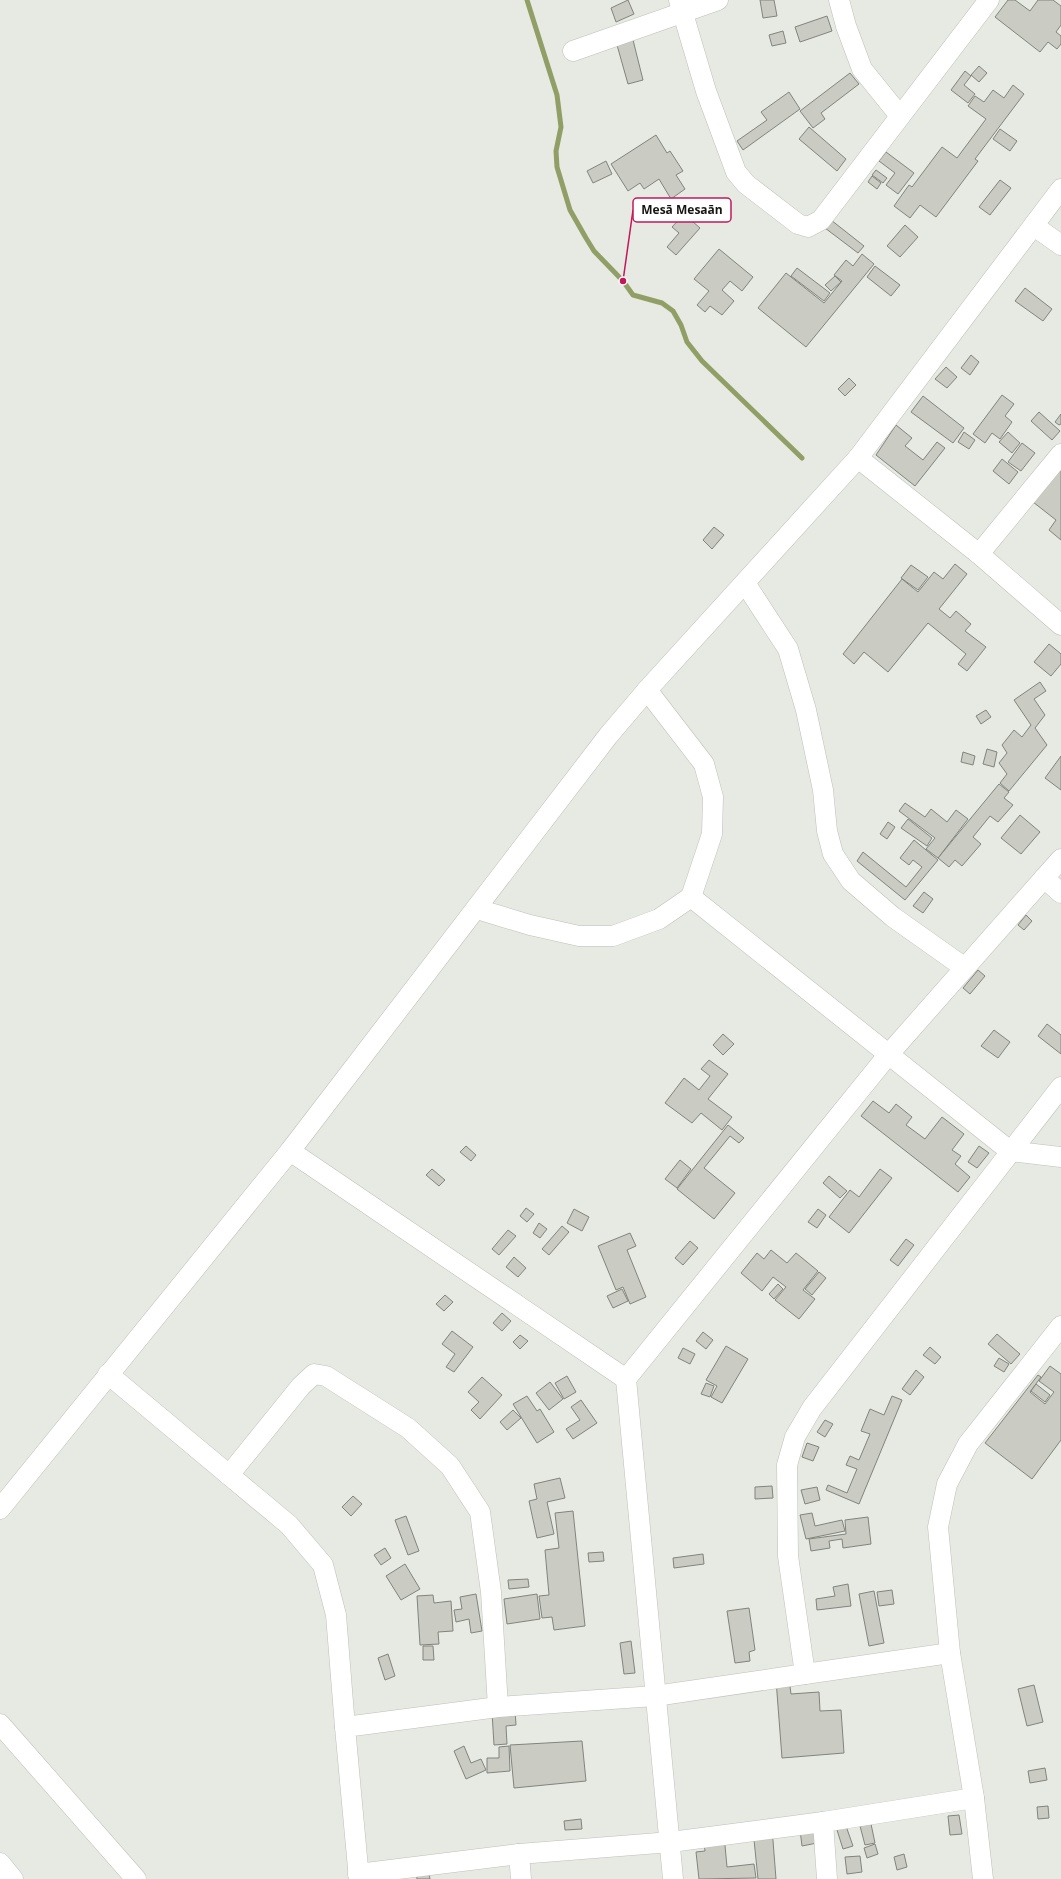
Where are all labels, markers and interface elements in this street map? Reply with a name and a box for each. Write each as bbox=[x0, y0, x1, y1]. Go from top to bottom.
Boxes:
callout: Mesā Mesaān bbox=[633, 198, 731, 222]
text: Mesā Mesaān bbox=[641, 201, 723, 218]

